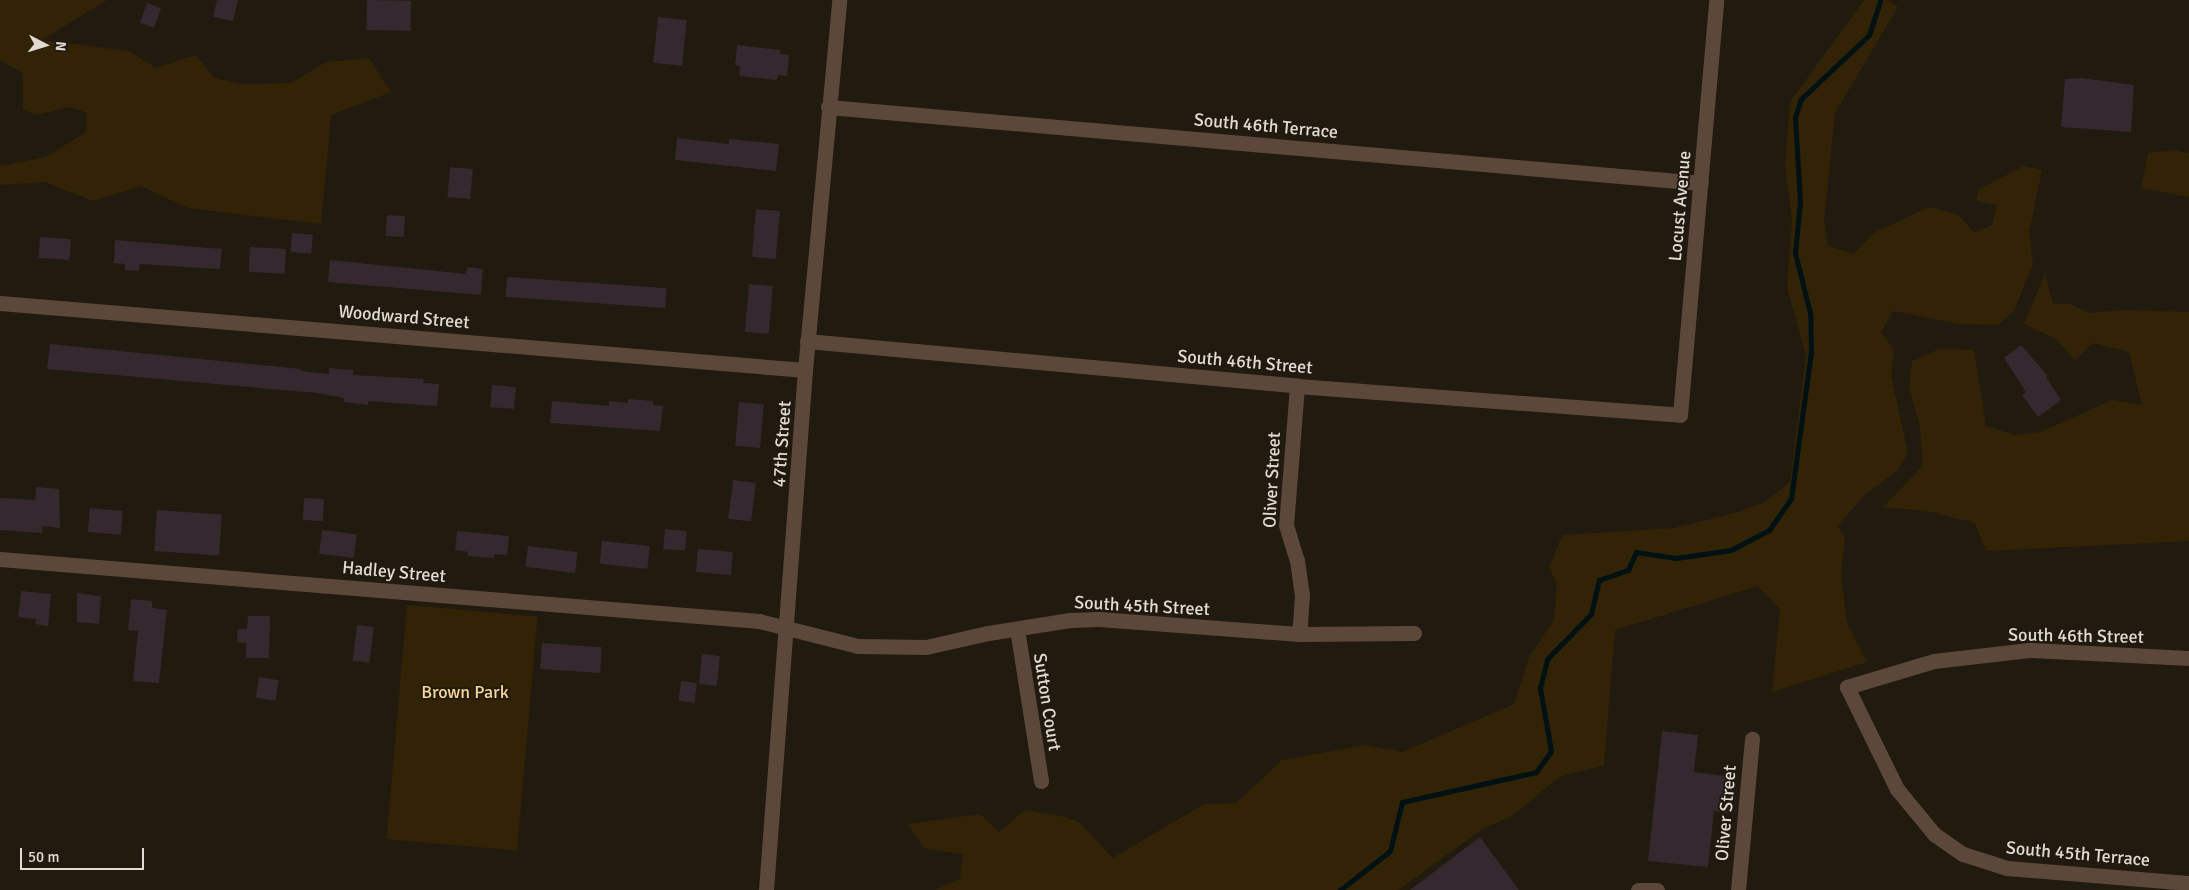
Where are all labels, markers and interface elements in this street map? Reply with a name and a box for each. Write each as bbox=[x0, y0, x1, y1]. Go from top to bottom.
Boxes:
north arrow bbox=[20, 20, 70, 70]
text: N bbox=[52, 41, 69, 52]
street label: South 46th Terrace bbox=[1193, 109, 1339, 143]
street label: Locust Avenue bbox=[1664, 150, 1696, 262]
street label: Woodward Street bbox=[337, 301, 471, 333]
street label: South 46th Street bbox=[1176, 345, 1314, 379]
street label: 47th Street bbox=[768, 400, 796, 488]
street label: Oliver Street bbox=[1259, 431, 1285, 529]
street label: Hadley Street bbox=[341, 557, 447, 587]
street label: South 45th Street bbox=[1074, 592, 1210, 620]
street label: South 46th Street bbox=[2008, 624, 2144, 648]
street label: Sutton Court bbox=[1029, 652, 1065, 752]
park label: Brown Park bbox=[421, 681, 509, 703]
street label: Oliver Street bbox=[1711, 764, 1741, 862]
street label: South 45th Terrace bbox=[2005, 837, 2151, 871]
scale bar bbox=[22, 838, 146, 870]
text: 50 m bbox=[28, 848, 59, 866]

